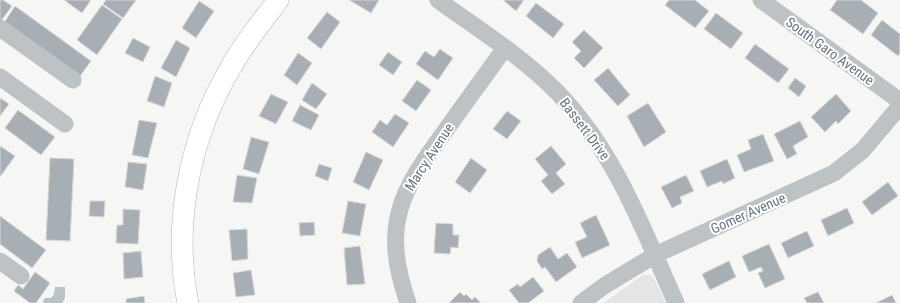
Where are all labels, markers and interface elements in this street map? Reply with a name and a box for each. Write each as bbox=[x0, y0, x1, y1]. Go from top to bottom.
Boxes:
street label: South Garo Avenue bbox=[783, 14, 877, 89]
street label: Bassett Drive bbox=[557, 95, 614, 163]
street label: Marcy Avenue bbox=[401, 120, 457, 194]
street label: Gomer Avenue bbox=[708, 189, 788, 237]

